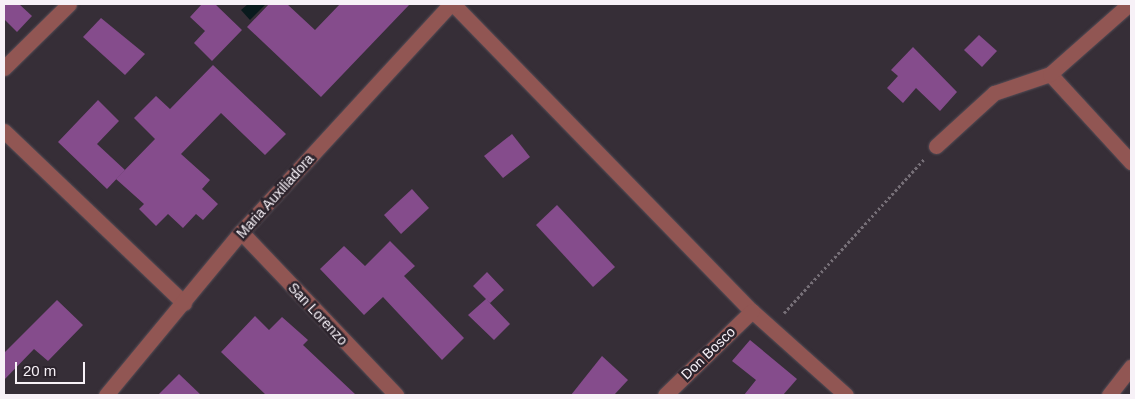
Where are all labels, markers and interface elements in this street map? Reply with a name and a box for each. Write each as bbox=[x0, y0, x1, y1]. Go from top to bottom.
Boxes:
street label: Maria Auxiliadora bbox=[233, 150, 317, 242]
street label: San Lorenzo bbox=[285, 279, 351, 349]
street label: Don Bosco bbox=[678, 323, 738, 383]
scale bar bbox=[18, 352, 88, 384]
text: 20 m bbox=[23, 362, 56, 379]

